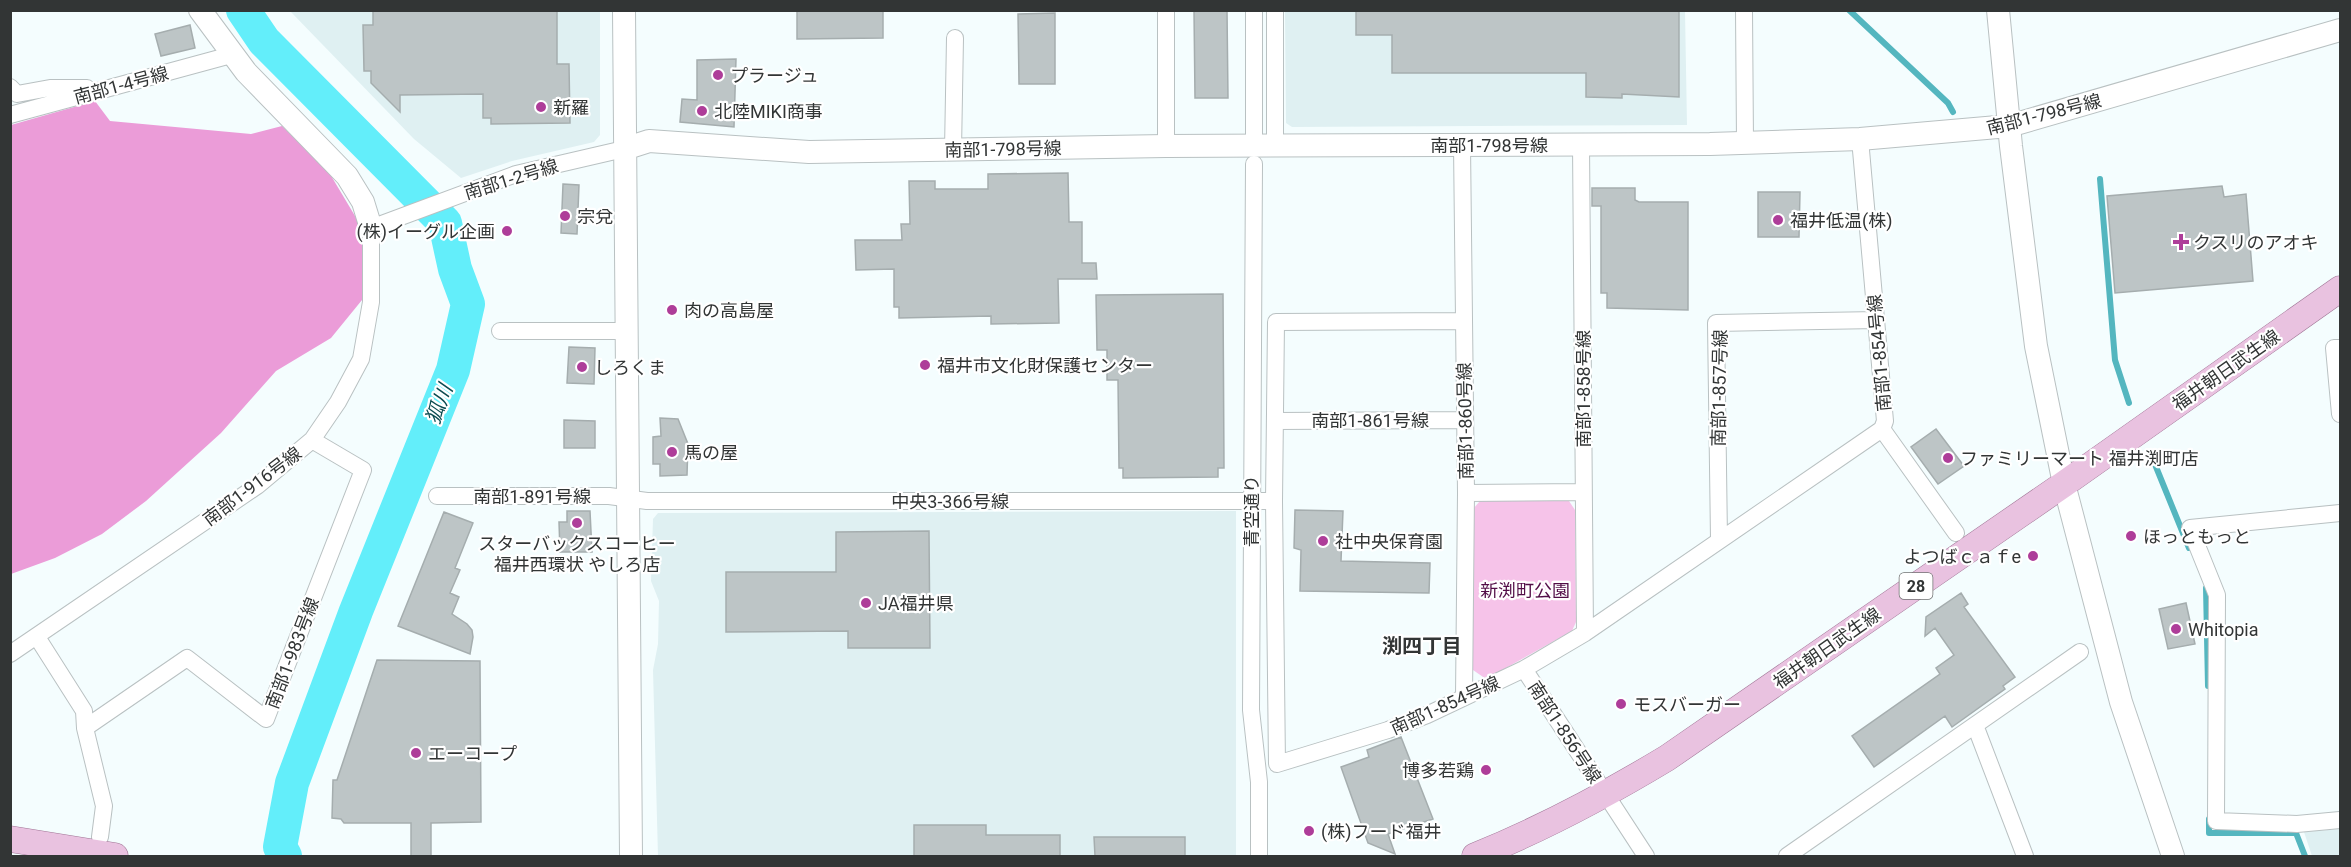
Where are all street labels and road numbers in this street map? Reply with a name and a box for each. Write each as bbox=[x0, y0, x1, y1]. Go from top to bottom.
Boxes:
street label: 南部1-4号線 bbox=[71, 62, 171, 108]
street label: 南部1-798号線 bbox=[1984, 90, 2104, 138]
street label: 南部1-798号線 bbox=[1430, 135, 1548, 156]
street label: 南部1-798号線 bbox=[944, 137, 1062, 161]
street label: 南部1-2号線 bbox=[461, 155, 561, 203]
street label: 南部1-854号線 bbox=[1863, 294, 1895, 412]
street label: 福井朝日武生線 bbox=[2168, 325, 2284, 415]
street label: 南部1-857号線 bbox=[1707, 329, 1731, 447]
street label: 南部1-858号線 bbox=[1573, 330, 1594, 448]
street label: 南部1-860号線 bbox=[1453, 362, 1477, 480]
street label: 南部1-861号線 bbox=[1311, 410, 1429, 431]
street label: 南部1-916号線 bbox=[199, 442, 305, 530]
street label: 青空通り bbox=[1241, 475, 1262, 547]
street label: 南部1-891号線 bbox=[473, 486, 591, 507]
street label: 中央3-366号線 bbox=[891, 491, 1009, 512]
road number: 28 bbox=[1900, 573, 1932, 599]
street label: 南部1-983号線 bbox=[261, 594, 323, 712]
street label: 福井朝日武生線 bbox=[1769, 603, 1885, 693]
street label: 南部1-854号線 bbox=[1387, 672, 1503, 738]
street label: 南部1-856号線 bbox=[1524, 677, 1606, 787]

